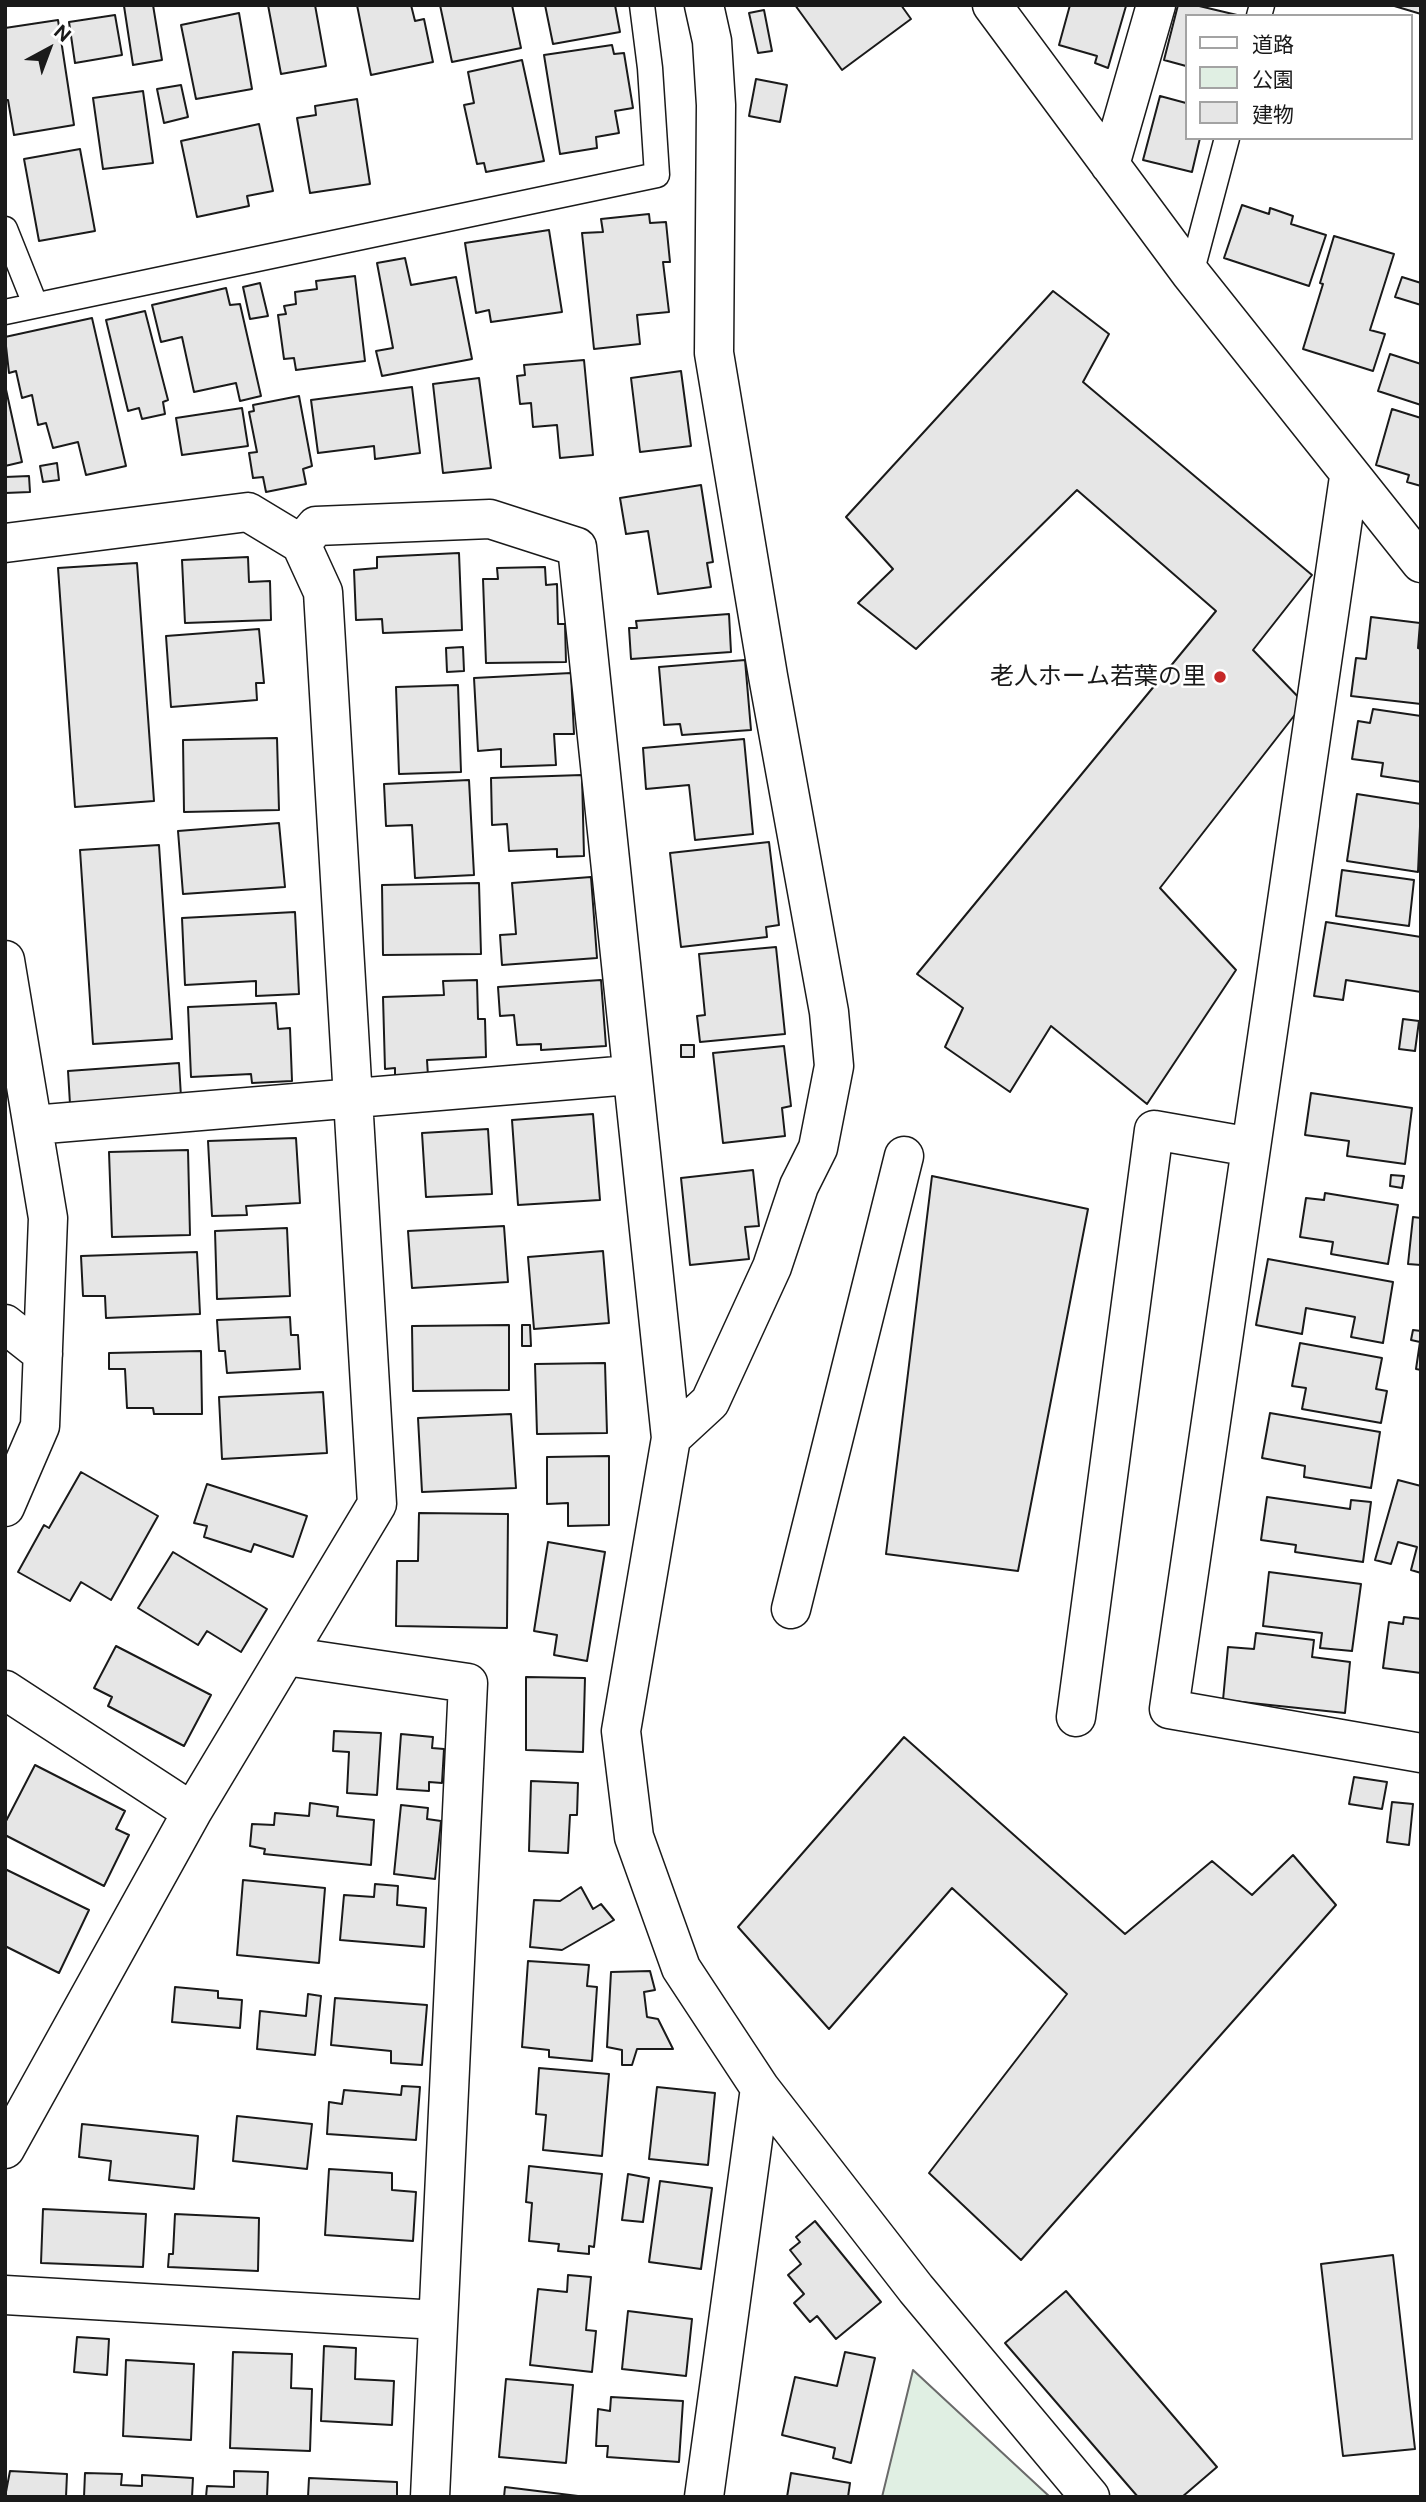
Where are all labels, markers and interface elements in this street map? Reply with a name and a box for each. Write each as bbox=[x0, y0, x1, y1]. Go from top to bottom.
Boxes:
north arrow bbox=[14, 14, 84, 84]
legend bbox=[1184, 14, 1412, 140]
text: N bbox=[50, 20, 76, 46]
text: 道路 bbox=[1252, 32, 1294, 57]
text: 公園 bbox=[1252, 67, 1294, 92]
text: 建物 bbox=[1252, 102, 1294, 127]
place label: 老人ホーム若葉の里 bbox=[990, 663, 1206, 691]
marker: 老人ホーム若葉の里 bbox=[1212, 669, 1228, 685]

